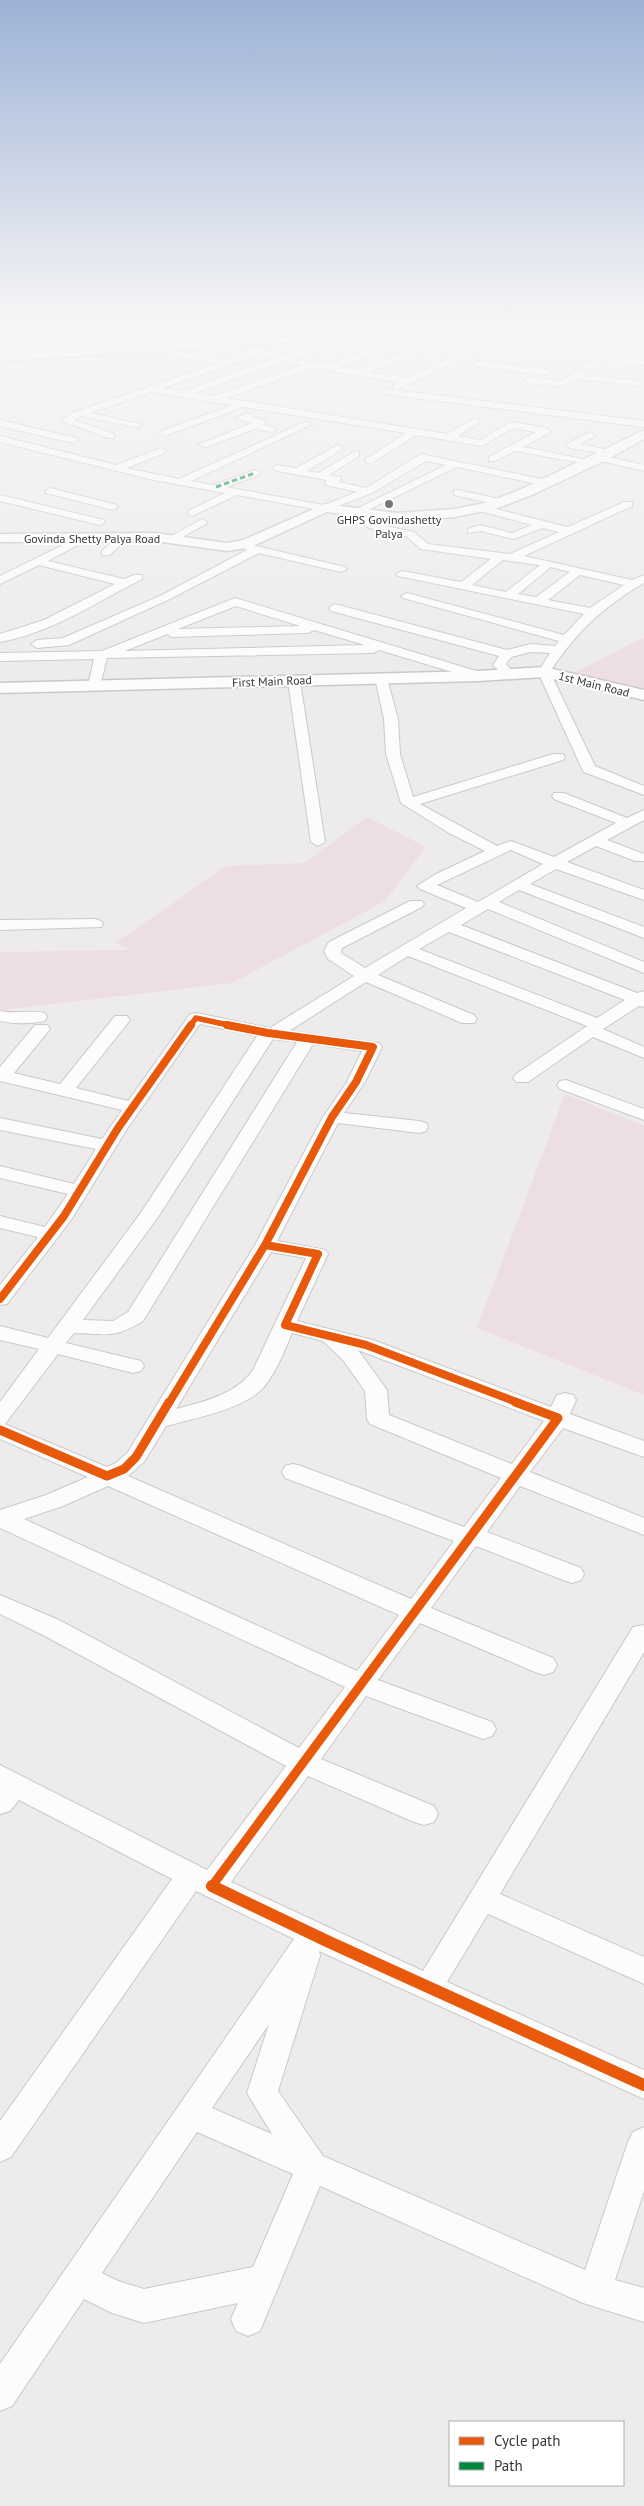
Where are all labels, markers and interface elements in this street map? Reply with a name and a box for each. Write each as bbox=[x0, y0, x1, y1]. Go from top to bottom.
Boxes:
marker: GHPS Govindashetty Palya bbox=[383, 498, 395, 510]
place label: GHPS Govindashetty Palya bbox=[337, 512, 442, 541]
street label: Govinda Shetty Palya Road bbox=[24, 531, 160, 546]
street label: 1st Main Road bbox=[557, 668, 631, 700]
street label: First Main Road bbox=[232, 672, 312, 690]
legend bbox=[449, 2421, 624, 2486]
text: Cycle path bbox=[494, 2431, 560, 2450]
text: Path bbox=[494, 2456, 523, 2475]

